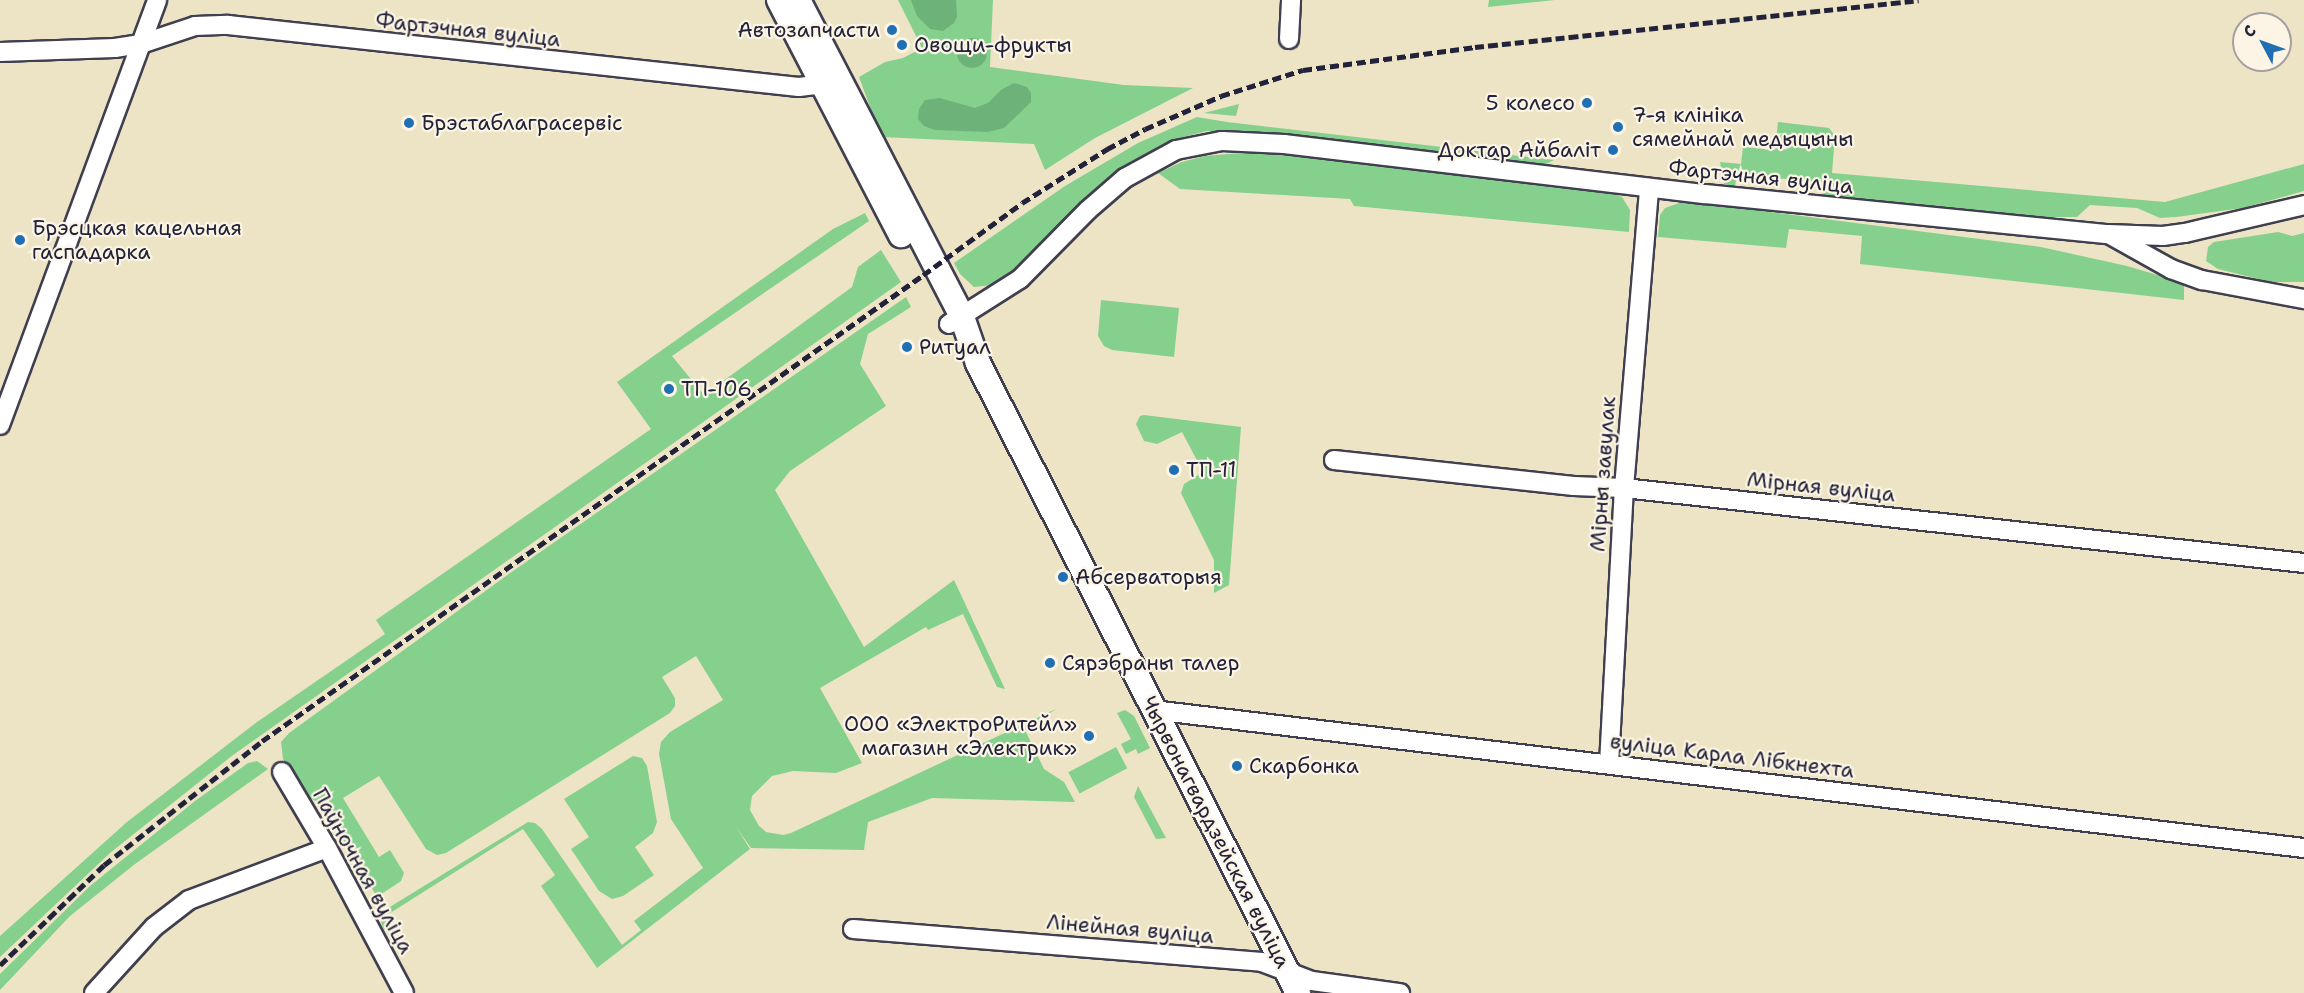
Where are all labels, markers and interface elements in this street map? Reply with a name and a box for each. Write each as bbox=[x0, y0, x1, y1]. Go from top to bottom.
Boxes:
street label: Фартэчная вуліца bbox=[374, 8, 562, 52]
north arrow bbox=[2232, 12, 2292, 72]
place label: Автозапчасти bbox=[737, 17, 880, 43]
text: С bbox=[2238, 21, 2261, 42]
marker: Автозапчасти bbox=[885, 23, 899, 37]
place label: Овощи-фрукты bbox=[914, 32, 1072, 58]
marker: Овощи-фрукты bbox=[895, 38, 909, 52]
place label: 5 колесо bbox=[1486, 90, 1575, 116]
marker: 5 колесо bbox=[1580, 96, 1594, 110]
place label: 7-я клініка сямейнай медыцыны bbox=[1632, 102, 1853, 152]
place label: Брэстаблаграсервіс bbox=[421, 110, 623, 136]
marker: Брэстаблаграсервіс bbox=[402, 116, 416, 130]
marker: 7-я клініка сямейнай медыцыны bbox=[1609, 118, 1627, 136]
place label: Доктар Айбаліт bbox=[1437, 137, 1601, 163]
marker: Доктар Айбаліт bbox=[1606, 143, 1620, 157]
street label: Фартэчная вуліца bbox=[1667, 155, 1855, 199]
place label: Брэсцкая кацельная гаспадарка bbox=[32, 215, 242, 265]
marker: Брэсцкая кацельная гаспадарка bbox=[13, 233, 27, 247]
place label: Ритуал bbox=[919, 334, 991, 360]
marker: Ритуал bbox=[900, 340, 914, 354]
place label: ТП-106 bbox=[681, 376, 752, 402]
marker: ТП-106 bbox=[662, 382, 676, 396]
street label: Мірны завулак bbox=[1585, 395, 1621, 553]
place label: ТП-11 bbox=[1186, 457, 1237, 483]
marker: ТП-11 bbox=[1167, 463, 1181, 477]
street label: Мірная вуліца bbox=[1746, 467, 1896, 507]
place label: Абсерваторыя bbox=[1075, 564, 1222, 590]
marker: Абсерваторыя bbox=[1056, 570, 1070, 584]
place label: Сярэбраны талер bbox=[1062, 650, 1240, 676]
marker: Сярэбраны талер bbox=[1043, 656, 1057, 670]
street label: Чырвонагвардзейская вуліца bbox=[1136, 692, 1296, 972]
place label: ООО «ЭлектроРитейл» магазин «Электрик» bbox=[844, 711, 1077, 761]
marker: ООО «ЭлектроРитейл» магазин «Электрик» bbox=[1082, 729, 1096, 743]
street label: вуліца Карла Лібкнехта bbox=[1609, 729, 1855, 783]
place label: Скарбонка bbox=[1249, 753, 1359, 779]
marker: Скарбонка bbox=[1230, 759, 1244, 773]
street label: Паўночная вуліца bbox=[307, 784, 419, 958]
street label: Лінейная вуліца bbox=[1045, 909, 1215, 949]

